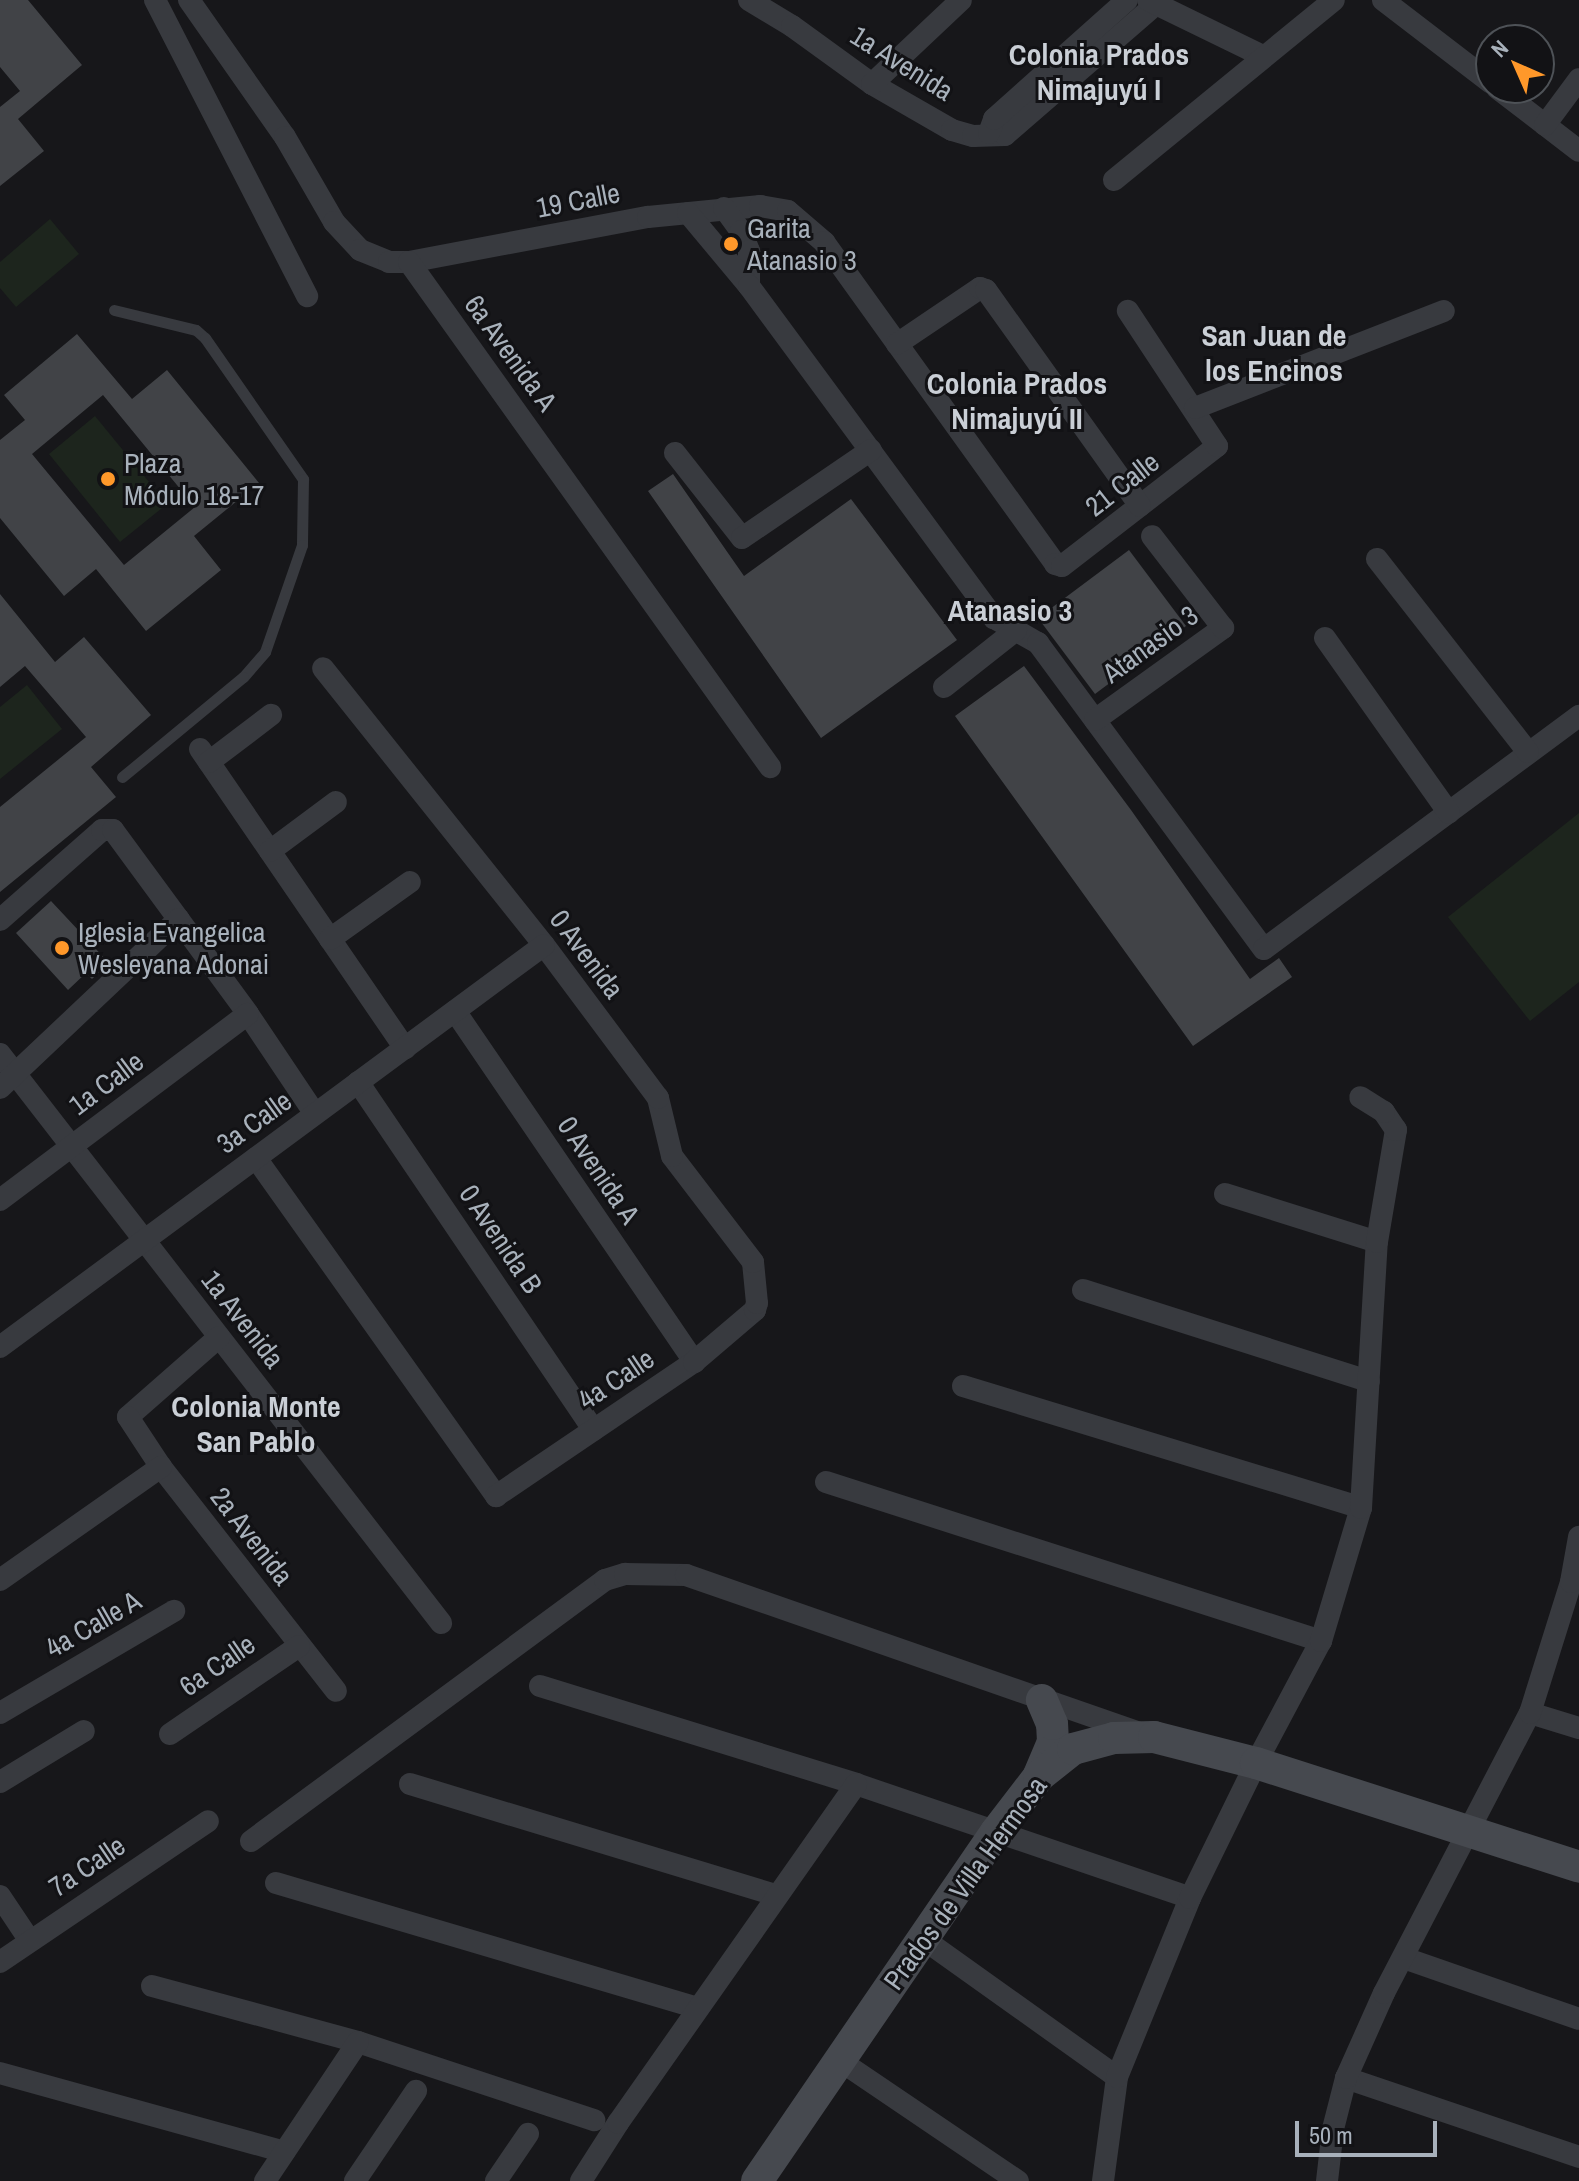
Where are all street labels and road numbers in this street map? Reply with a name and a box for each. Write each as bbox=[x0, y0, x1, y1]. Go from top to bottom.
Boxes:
street label: 1a Avenida bbox=[844, 18, 960, 108]
street label: 19 Calle bbox=[533, 175, 623, 225]
street label: 6a Avenida A bbox=[457, 288, 565, 418]
street label: 21 Calle bbox=[1078, 445, 1166, 523]
street label: Atanasio 3 bbox=[1096, 598, 1204, 690]
street label: 0 Avenida bbox=[543, 903, 631, 1005]
street label: 1a Calle bbox=[62, 1044, 150, 1122]
street label: 3a Calle bbox=[210, 1084, 298, 1160]
street label: 0 Avenida A bbox=[550, 1109, 648, 1231]
street label: 0 Avenida B bbox=[452, 1178, 550, 1300]
street label: 1a Avenida bbox=[194, 1263, 292, 1375]
street label: 4a Calle bbox=[572, 1342, 660, 1416]
street label: 2a Avenida bbox=[203, 1480, 301, 1592]
street label: 4a Calle A bbox=[39, 1583, 147, 1665]
street label: 6a Calle bbox=[173, 1627, 261, 1703]
street label: Prados de Villa Hermosa bbox=[877, 1770, 1053, 1996]
street label: 7a Calle bbox=[43, 1829, 131, 1903]

